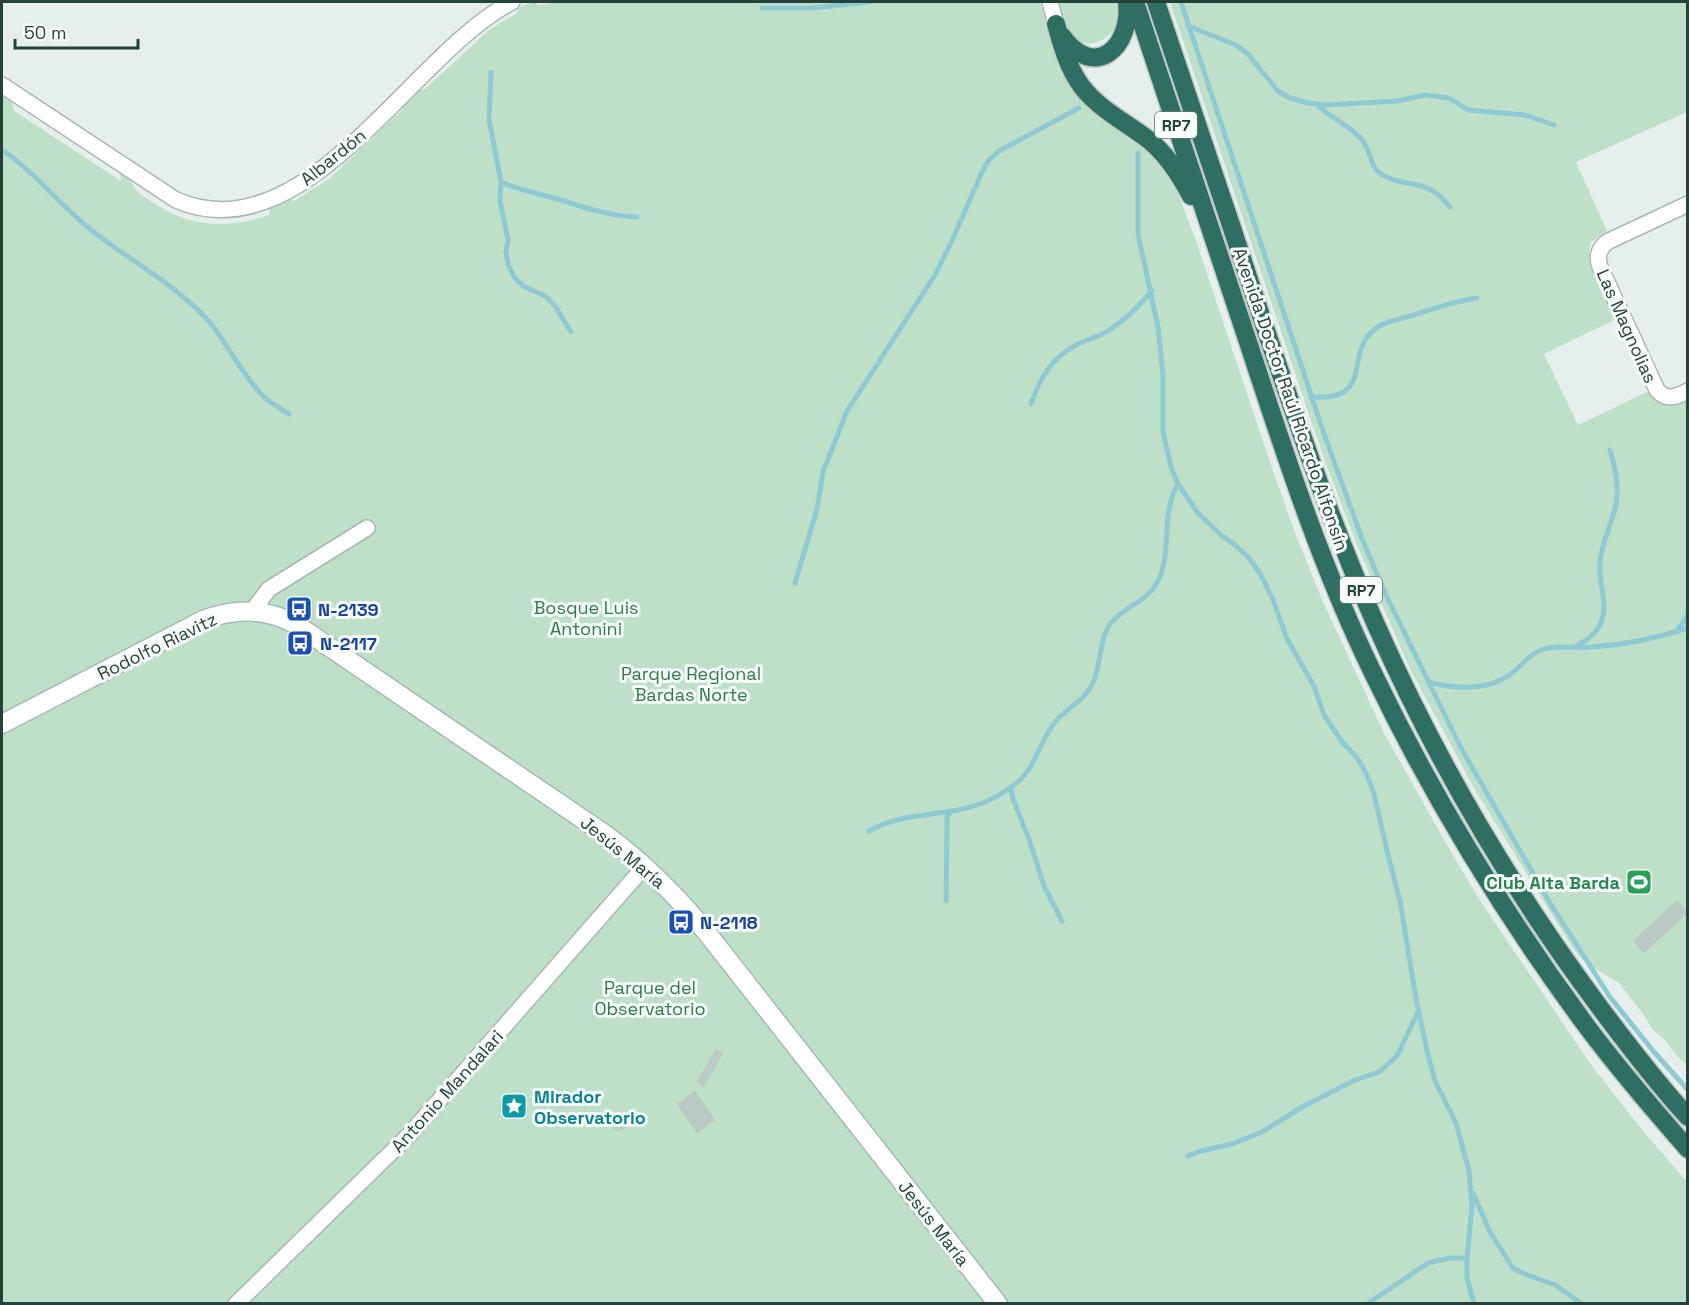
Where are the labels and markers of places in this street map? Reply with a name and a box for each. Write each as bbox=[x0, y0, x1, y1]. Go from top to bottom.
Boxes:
bus stop icon: N-2139 bbox=[284, 594, 314, 624]
place label: N-2139 bbox=[318, 598, 379, 621]
bus stop icon: N-2117 bbox=[285, 628, 315, 658]
place label: N-2117 bbox=[320, 632, 377, 655]
sports icon: Club Alta Barda bbox=[1624, 867, 1654, 897]
place label: Club Alta Barda bbox=[1486, 871, 1621, 894]
bus stop icon: N-2118 bbox=[666, 907, 696, 937]
place label: N-2118 bbox=[700, 911, 758, 934]
place label: Mirador Observatorio bbox=[534, 1085, 646, 1129]
place icon: Mirador Observatorio bbox=[499, 1091, 529, 1121]

